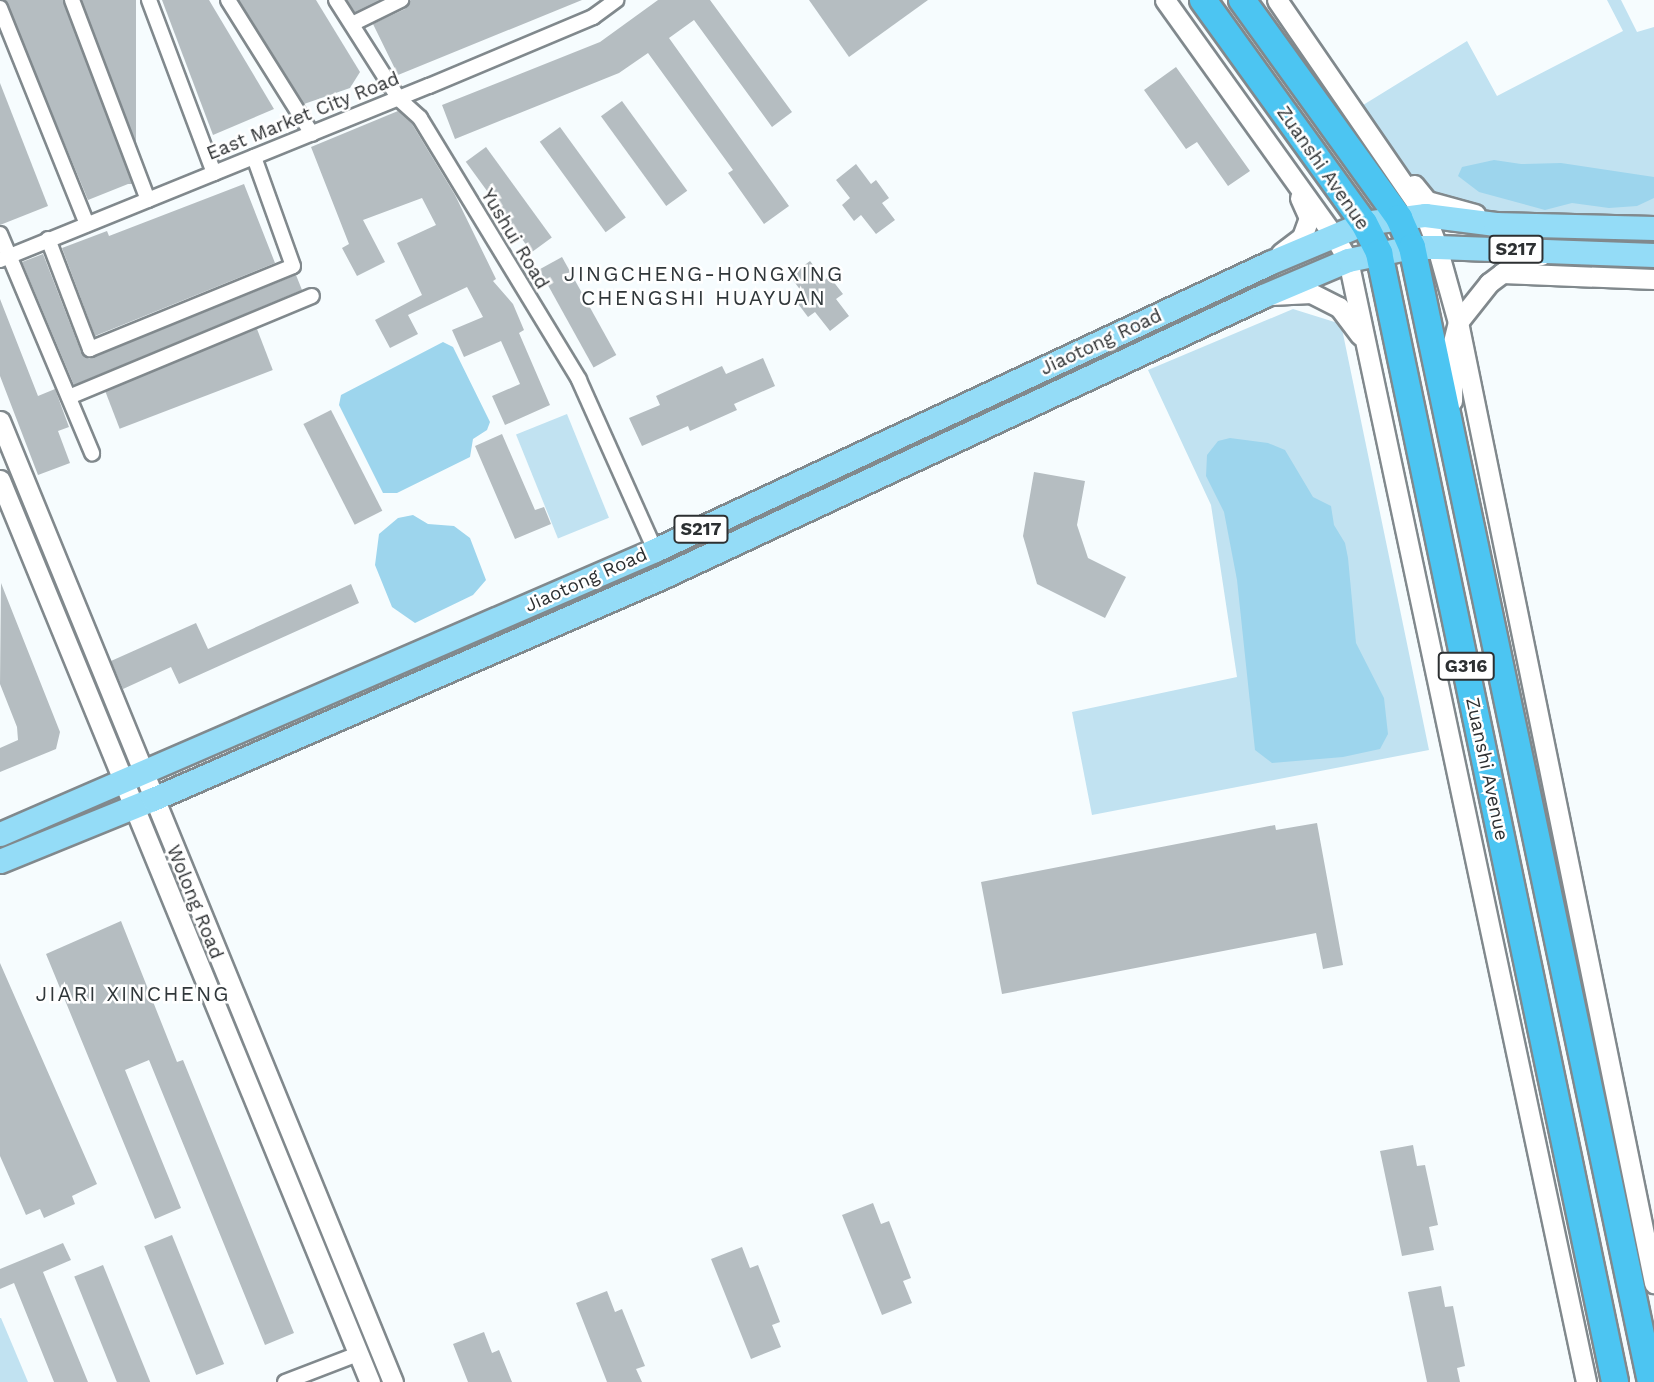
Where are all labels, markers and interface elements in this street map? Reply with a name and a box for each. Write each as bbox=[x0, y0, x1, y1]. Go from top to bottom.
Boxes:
street label: East Market City Road bbox=[203, 67, 403, 165]
street label: Zuanshi Avenue bbox=[1272, 102, 1374, 234]
street label: Yushui Road bbox=[476, 185, 554, 293]
road number: S217 bbox=[1488, 234, 1544, 264]
district label: JINGCHENG-HONGXING CHENGSHI HUAYUAN bbox=[566, 261, 842, 311]
street label: Jiaotong Road bbox=[1036, 304, 1166, 380]
road number: S217 bbox=[673, 514, 729, 544]
street label: Jiaotong Road bbox=[521, 543, 651, 617]
road number: G316 bbox=[1436, 652, 1496, 680]
street label: Zuanshi Avenue bbox=[1461, 695, 1513, 843]
street label: Wolong Road bbox=[162, 842, 228, 962]
district label: JIARI XINCHENG bbox=[37, 981, 229, 1007]

